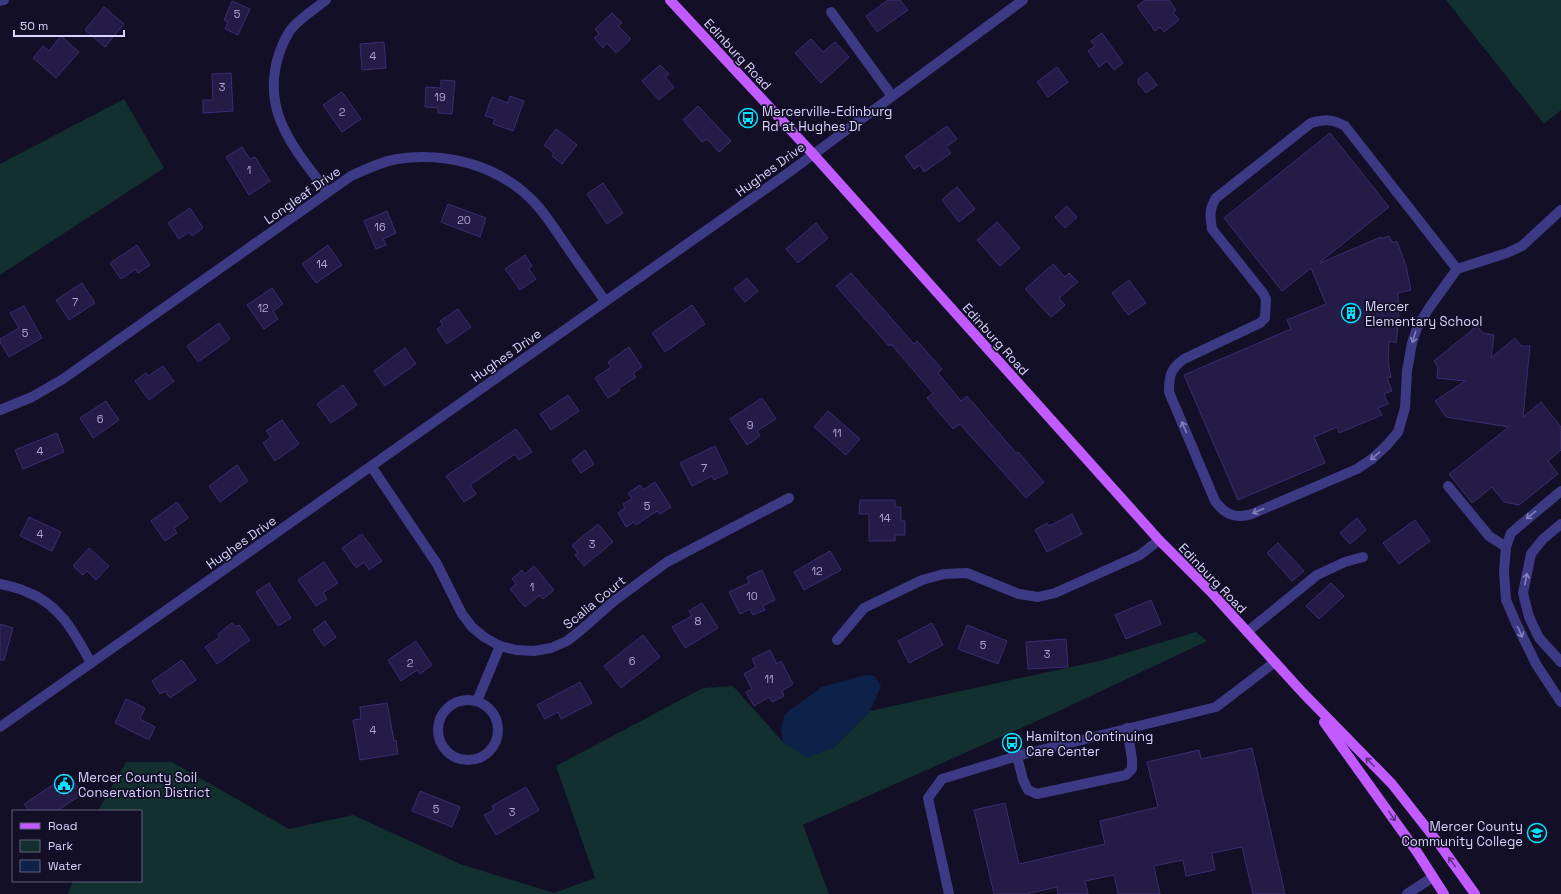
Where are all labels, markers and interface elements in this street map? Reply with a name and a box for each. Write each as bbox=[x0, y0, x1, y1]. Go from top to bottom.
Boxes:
house number: 5 bbox=[234, 7, 241, 21]
scale bar bbox=[14, 12, 124, 38]
street label: Edinburg Road bbox=[700, 15, 775, 94]
text: 50 m bbox=[20, 18, 48, 34]
house number: 4 bbox=[370, 49, 377, 63]
house number: 3 bbox=[219, 80, 226, 94]
house number: 19 bbox=[434, 90, 446, 104]
place label: Mercerville-Edinburg Rd at Hughes Dr bbox=[762, 103, 892, 135]
house number: 2 bbox=[339, 105, 346, 119]
bus stop icon: Mercerville-Edinburg Rd at Hughes Dr bbox=[737, 107, 759, 129]
street label: Hughes Drive bbox=[732, 138, 808, 200]
house number: 1 bbox=[247, 163, 251, 177]
street label: Longleaf Drive bbox=[261, 163, 344, 228]
house number: 20 bbox=[457, 213, 471, 227]
house number: 16 bbox=[374, 220, 386, 234]
house number: 14 bbox=[316, 257, 328, 271]
house number: 7 bbox=[72, 295, 78, 309]
place label: Mercer Elementary School bbox=[1365, 298, 1482, 330]
street label: Edinburg Road bbox=[959, 300, 1033, 379]
house number: 12 bbox=[257, 301, 269, 315]
building icon: Mercer Elementary School bbox=[1340, 302, 1362, 324]
street label: Hughes Drive bbox=[468, 325, 545, 386]
house number: 5 bbox=[22, 326, 29, 340]
one-way arrow bbox=[1410, 330, 1417, 343]
house number: 6 bbox=[97, 412, 104, 426]
house number: 9 bbox=[747, 418, 754, 432]
one-way arrow bbox=[1179, 421, 1187, 433]
house number: 11 bbox=[832, 426, 842, 440]
house number: 4 bbox=[37, 444, 44, 458]
one-way arrow bbox=[1370, 452, 1380, 461]
house number: 7 bbox=[701, 461, 707, 475]
house number: 5 bbox=[644, 499, 651, 513]
one-way arrow bbox=[1252, 508, 1264, 516]
house number: 14 bbox=[879, 511, 891, 525]
one-way arrow bbox=[1525, 511, 1536, 520]
street label: Hughes Drive bbox=[203, 512, 280, 573]
house number: 4 bbox=[37, 527, 44, 541]
house number: 3 bbox=[589, 537, 596, 551]
street label: Edinburg Road bbox=[1175, 540, 1251, 617]
house number: 12 bbox=[811, 564, 823, 578]
street label: Scalia Court bbox=[560, 572, 629, 633]
one-way arrow bbox=[1522, 573, 1530, 586]
house number: 1 bbox=[530, 580, 534, 594]
house number: 10 bbox=[746, 589, 758, 603]
house number: 8 bbox=[695, 614, 702, 628]
one-way arrow bbox=[1517, 626, 1524, 638]
house number: 5 bbox=[980, 638, 987, 652]
house number: 3 bbox=[1044, 647, 1051, 661]
house number: 6 bbox=[629, 654, 636, 668]
house number: 2 bbox=[407, 656, 414, 670]
house number: 11 bbox=[764, 672, 774, 686]
house number: 4 bbox=[370, 723, 377, 737]
place label: Hamilton Continuing Care Center bbox=[1026, 728, 1153, 760]
bus stop icon: Hamilton Continuing Care Center bbox=[1001, 732, 1023, 754]
one-way arrow bbox=[1365, 757, 1375, 767]
place label: Mercer County Soil Conservation District bbox=[78, 769, 210, 801]
public building icon: Mercer County Soil Conservation District bbox=[53, 773, 75, 795]
house number: 5 bbox=[433, 802, 440, 816]
house number: 3 bbox=[509, 805, 516, 819]
legend bbox=[12, 810, 142, 882]
one-way arrow bbox=[1388, 810, 1396, 821]
text: Road bbox=[48, 818, 77, 834]
place label: Mercer County Community College bbox=[1401, 818, 1523, 850]
school or university icon: Mercer County Community College bbox=[1526, 822, 1548, 844]
text: Park bbox=[48, 838, 73, 854]
one-way arrow bbox=[1448, 857, 1456, 868]
text: Water bbox=[48, 858, 82, 874]

